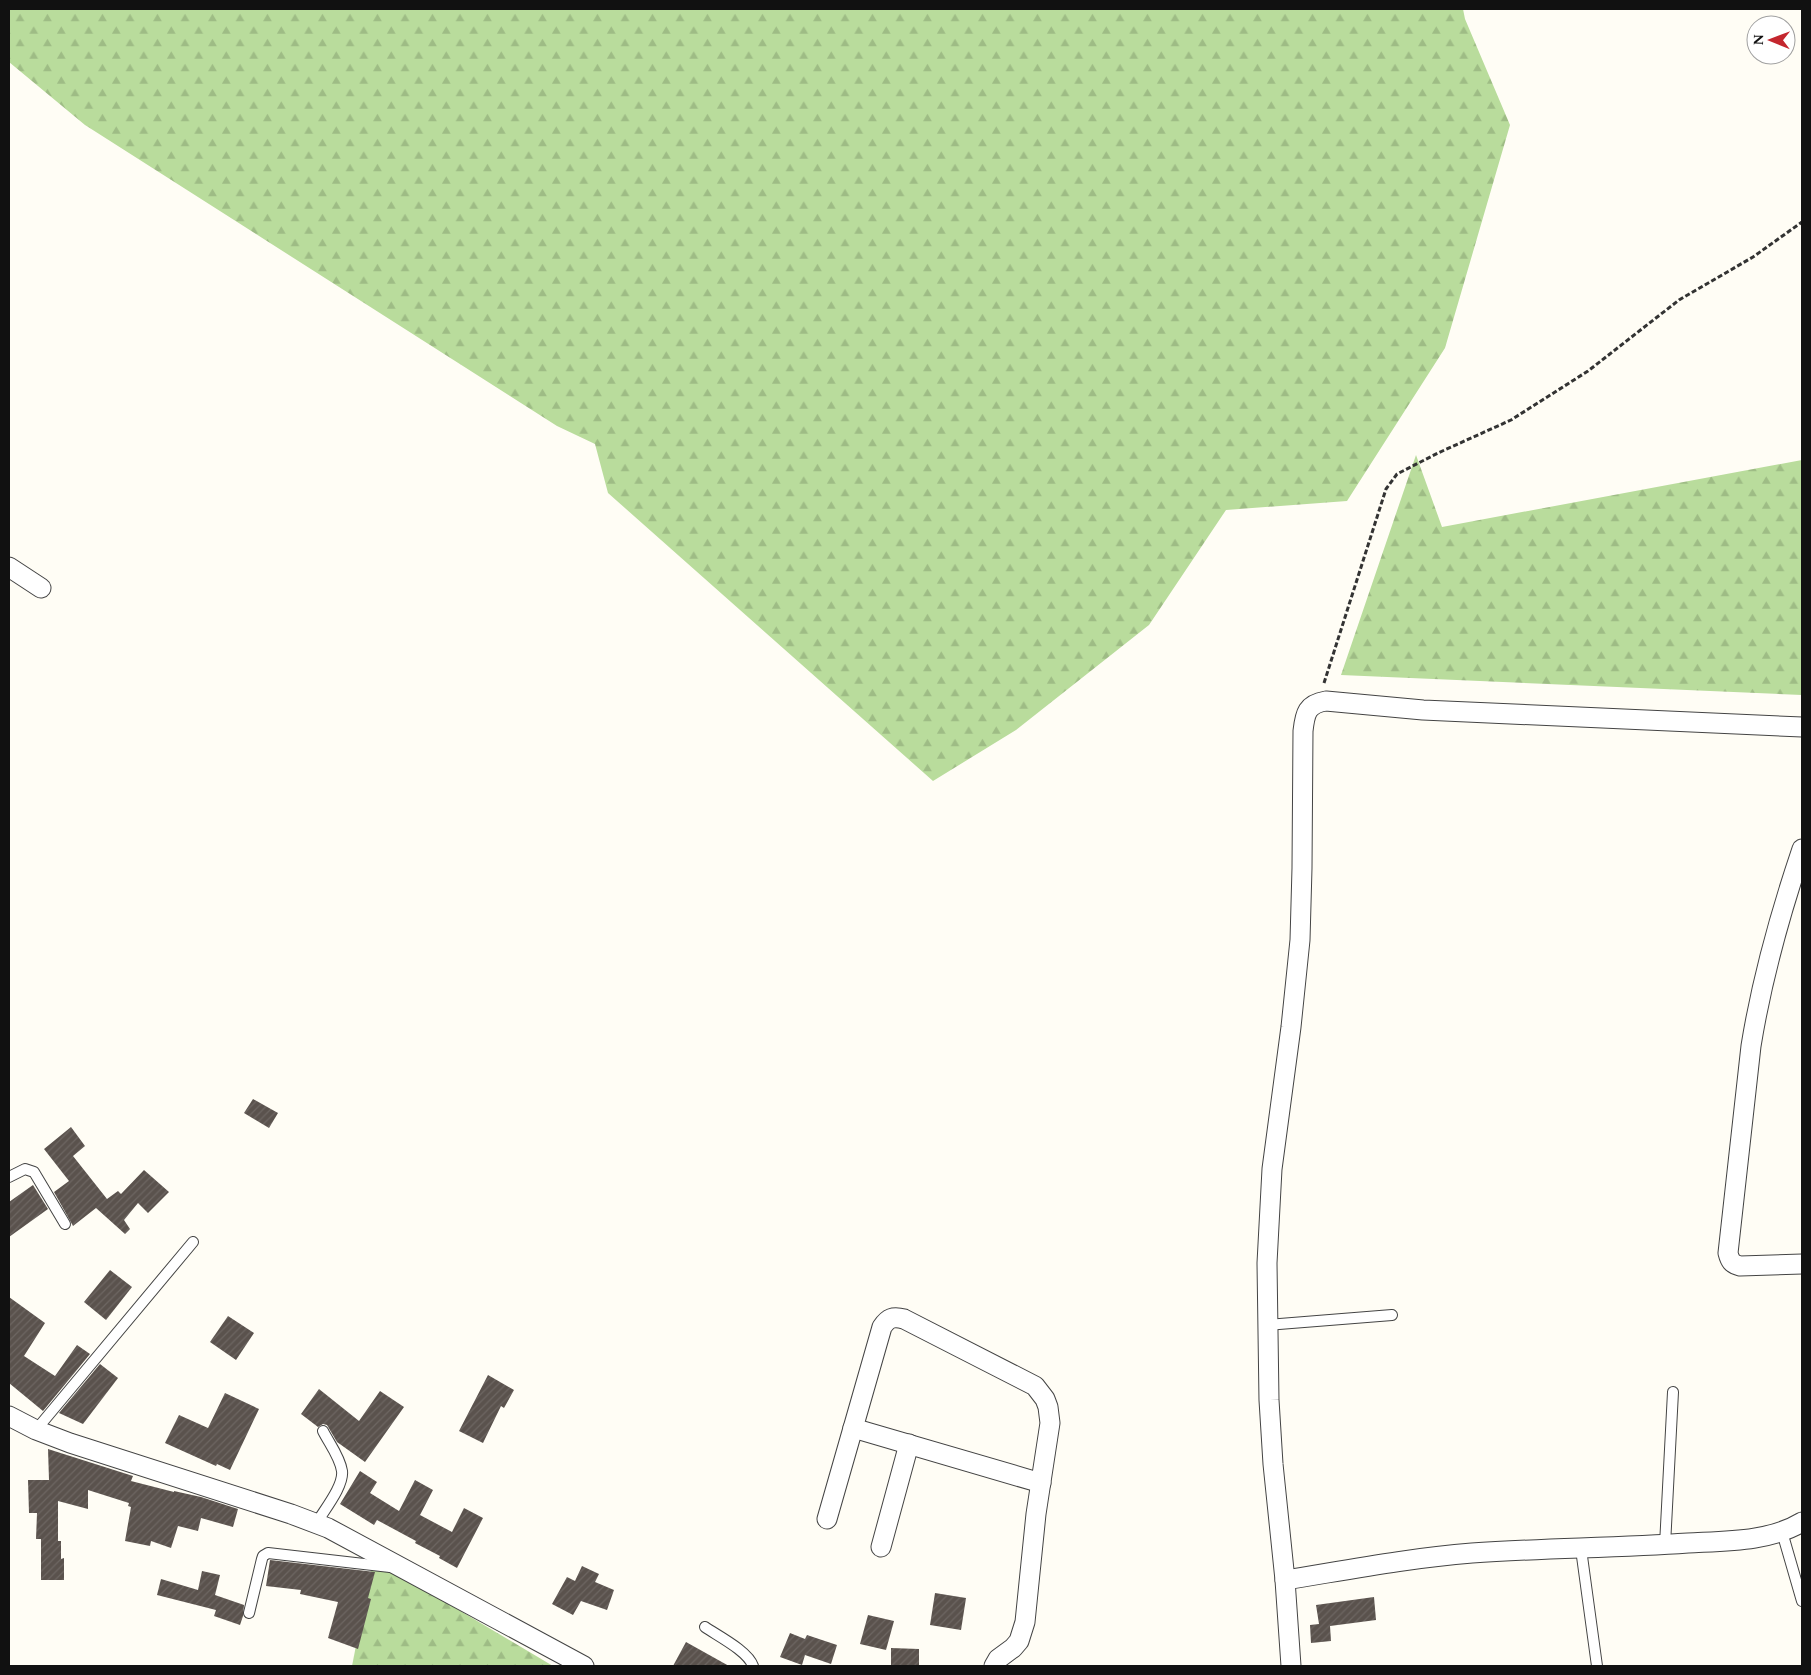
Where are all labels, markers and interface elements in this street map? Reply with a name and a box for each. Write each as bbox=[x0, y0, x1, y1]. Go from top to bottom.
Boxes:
north arrow bbox=[1746, 15, 1796, 65]
text: N bbox=[1748, 34, 1769, 46]

